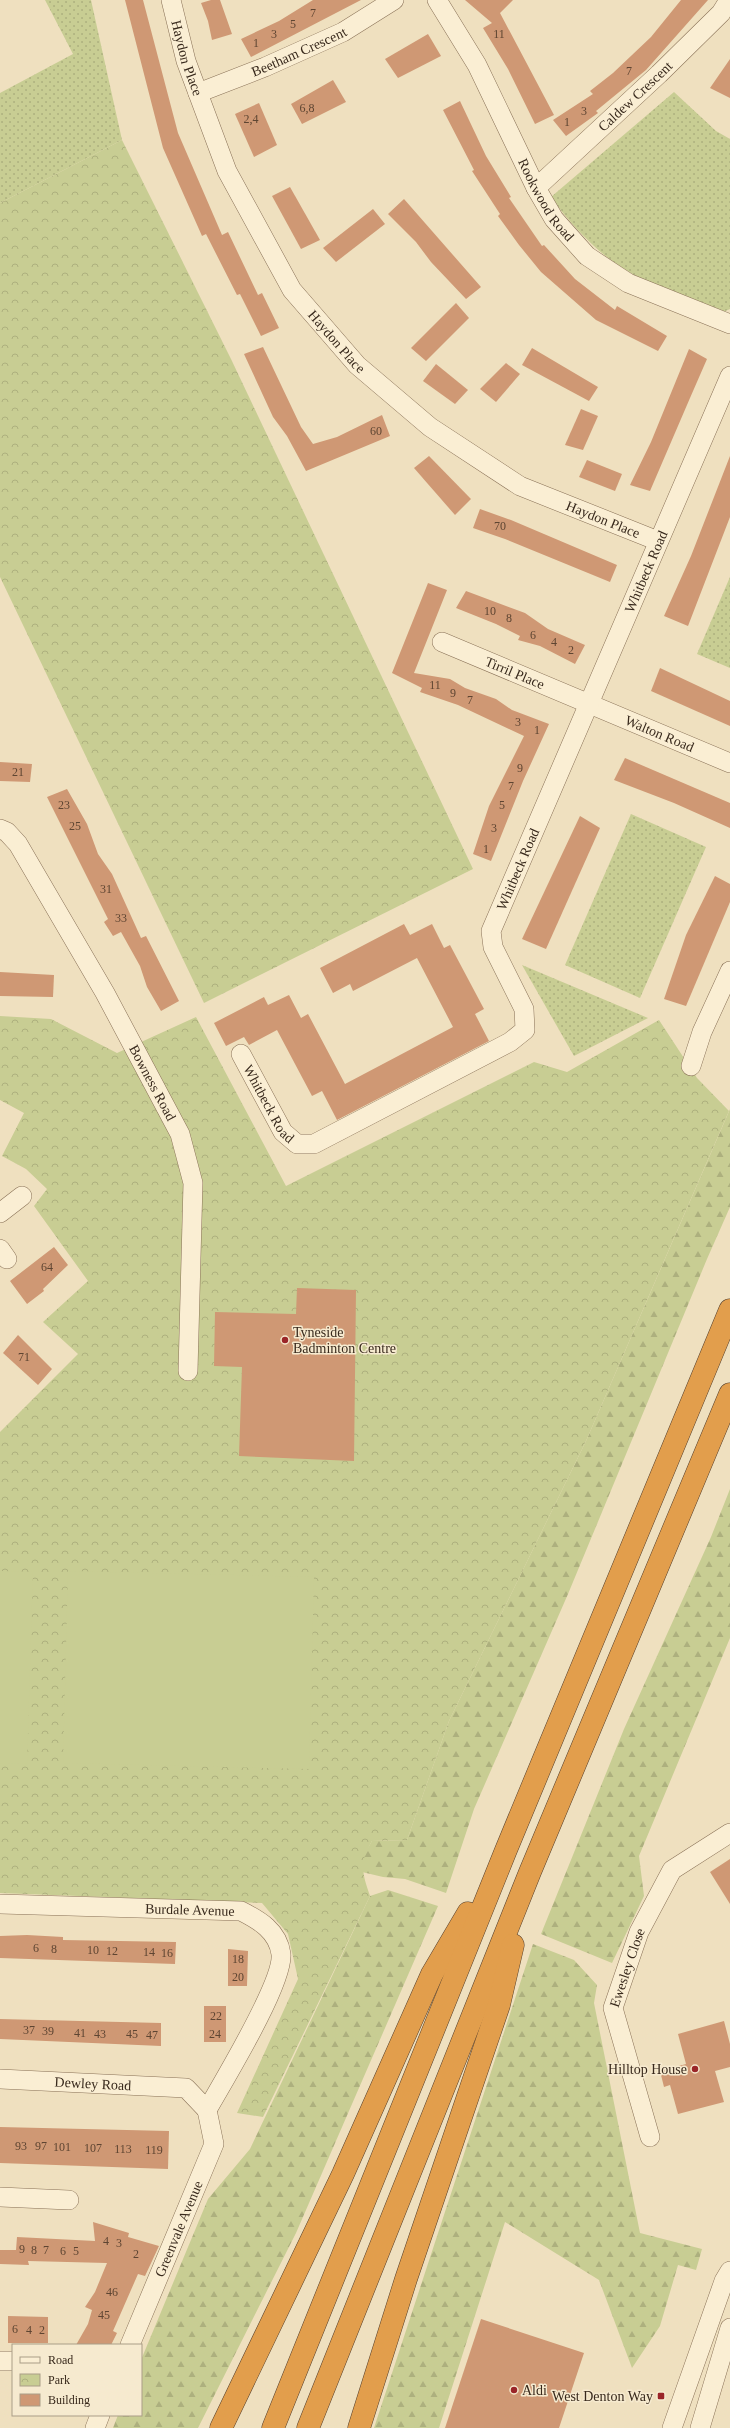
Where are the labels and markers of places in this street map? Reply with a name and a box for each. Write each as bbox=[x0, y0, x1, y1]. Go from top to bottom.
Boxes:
place label: Tyneside Badminton Centre bbox=[293, 1325, 396, 1356]
marker: Tyneside Badminton Centre bbox=[280, 1335, 290, 1345]
place label: Hilltop House bbox=[608, 2062, 687, 2077]
marker: Hilltop House bbox=[690, 2064, 700, 2074]
place label: Aldi bbox=[522, 2383, 547, 2398]
marker: Aldi bbox=[509, 2385, 519, 2395]
place label: West Denton Way bbox=[552, 2389, 653, 2404]
marker: West Denton Way bbox=[656, 2391, 666, 2401]

